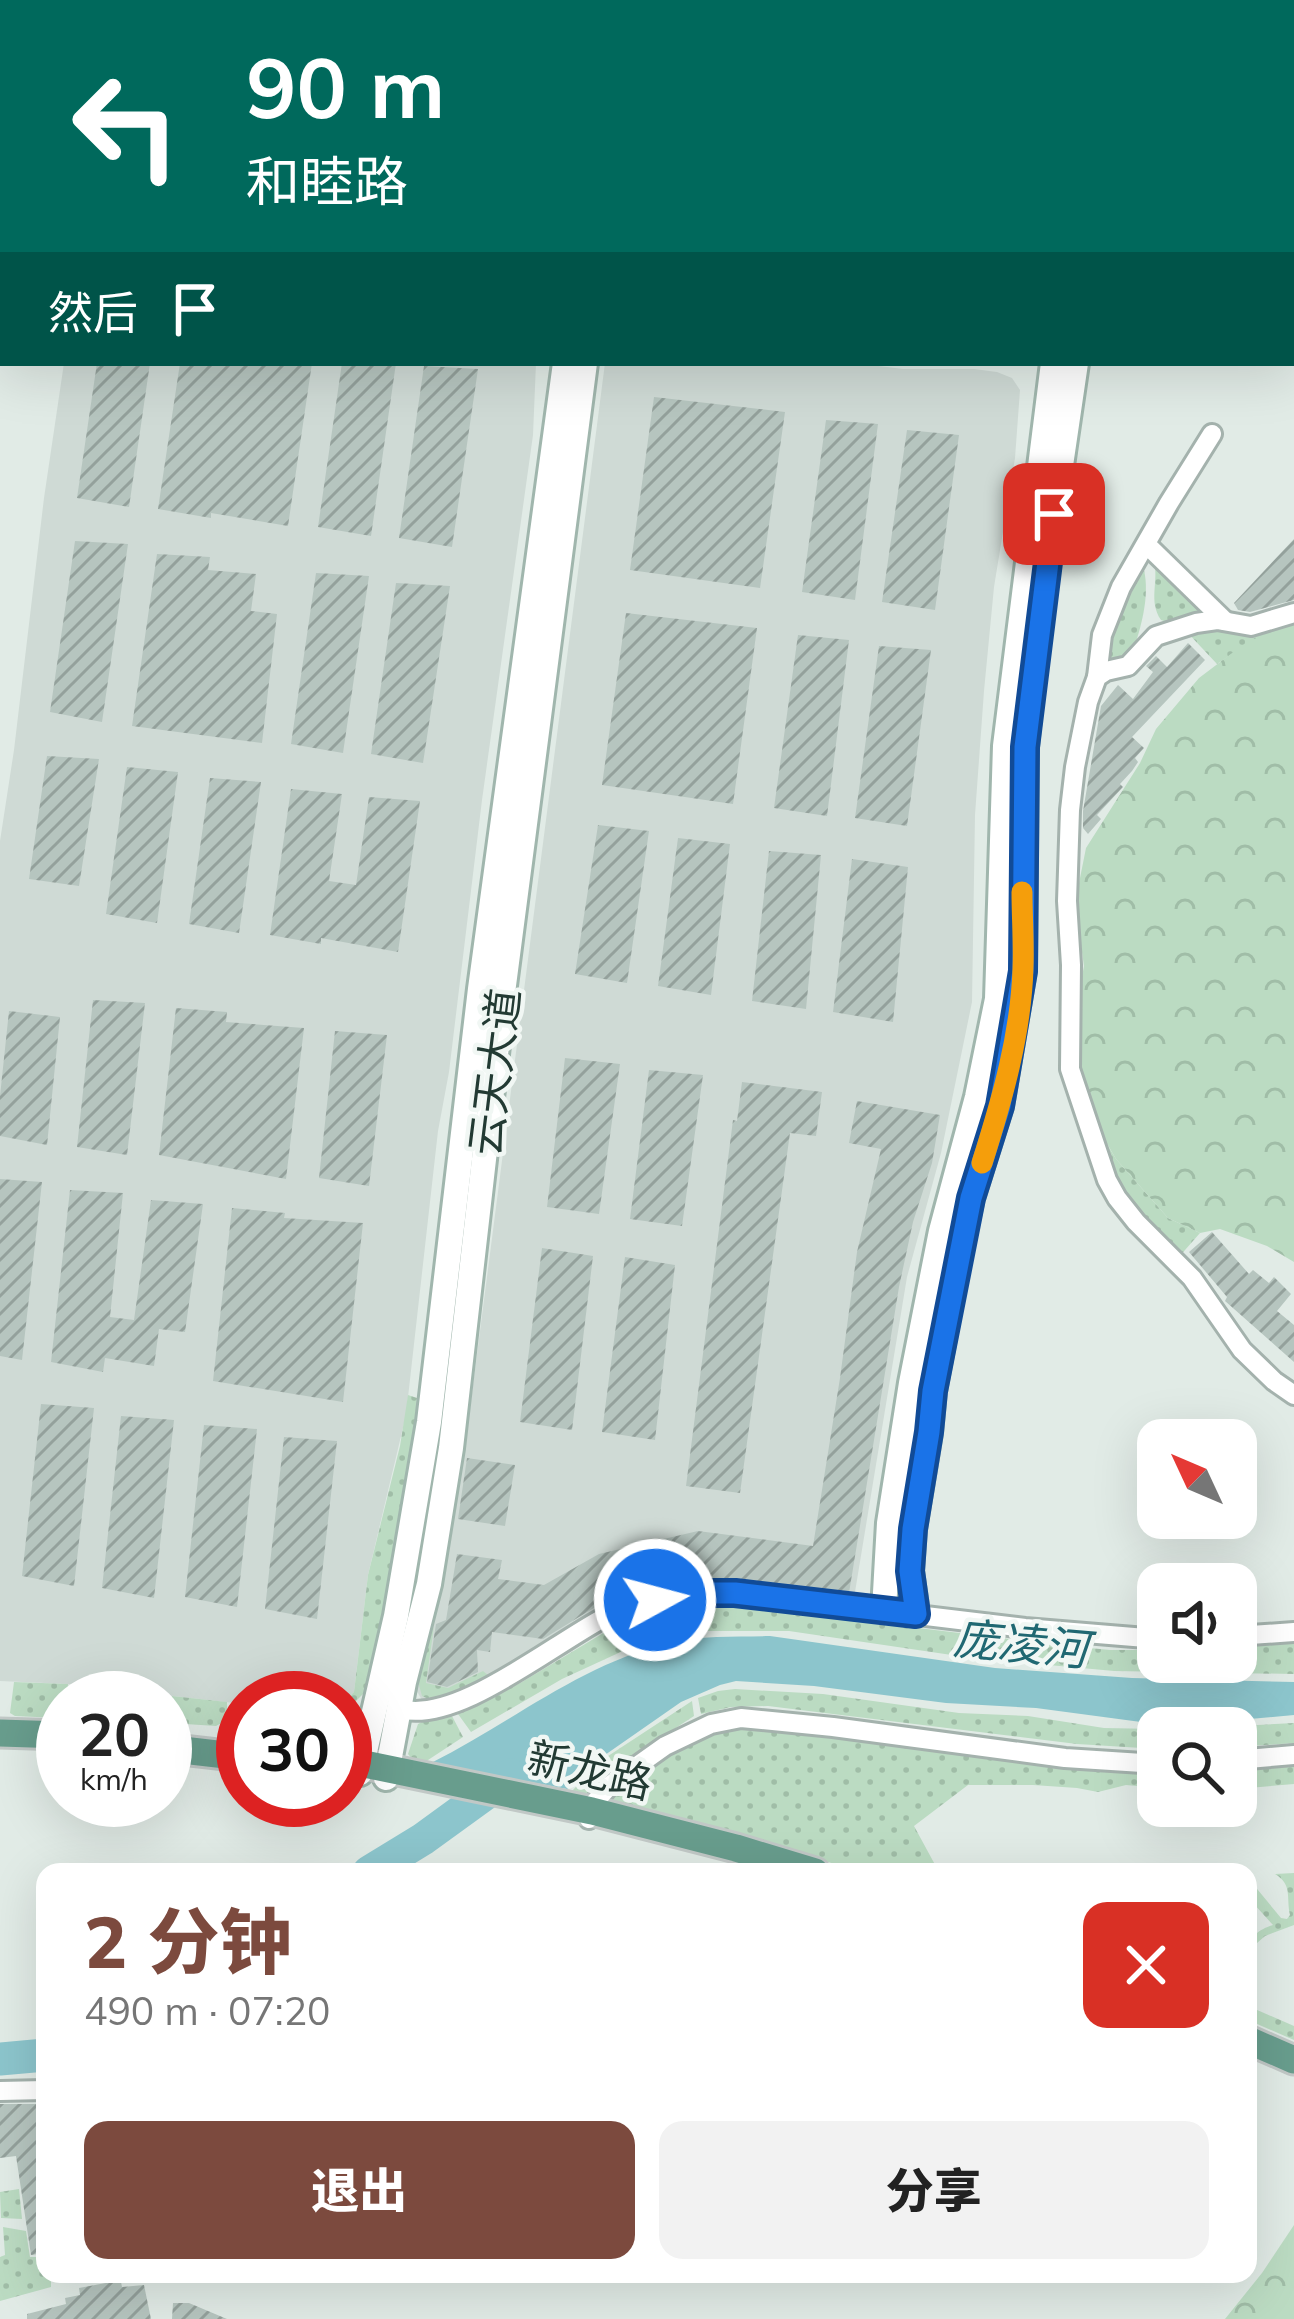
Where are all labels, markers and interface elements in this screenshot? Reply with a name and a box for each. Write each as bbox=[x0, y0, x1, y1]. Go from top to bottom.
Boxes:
text: 90 m bbox=[246, 34, 445, 139]
icon: left bbox=[48, 48, 204, 204]
text: 和睦路 bbox=[246, 147, 408, 215]
icon: arrive bbox=[162, 276, 228, 342]
text: 然后 bbox=[48, 284, 138, 340]
pin bbox=[1003, 463, 1105, 565]
icon: arrive bbox=[1021, 481, 1087, 547]
street label: 云天大道 bbox=[457, 985, 531, 1159]
north arrow bbox=[1137, 1419, 1257, 1539]
map controls bbox=[1137, 1419, 1257, 1827]
position arrow bbox=[592, 1537, 718, 1663]
button: sound bbox=[1137, 1563, 1257, 1683]
water label: 庞凌河 bbox=[951, 1609, 1099, 1677]
speed limit sign: 30 bbox=[216, 1671, 372, 1827]
text: 20 bbox=[78, 1696, 150, 1771]
button: search bbox=[1137, 1707, 1257, 1827]
street label: 新龙路 bbox=[523, 1730, 657, 1810]
text: km/h bbox=[80, 1760, 148, 1798]
text: 2 分钟 bbox=[84, 1896, 292, 1986]
button: close bbox=[1083, 1902, 1209, 2028]
text: 490 m · 07:20 bbox=[84, 1986, 330, 2035]
button: 退出 bbox=[84, 2121, 635, 2259]
button: 分享 bbox=[659, 2121, 1209, 2259]

